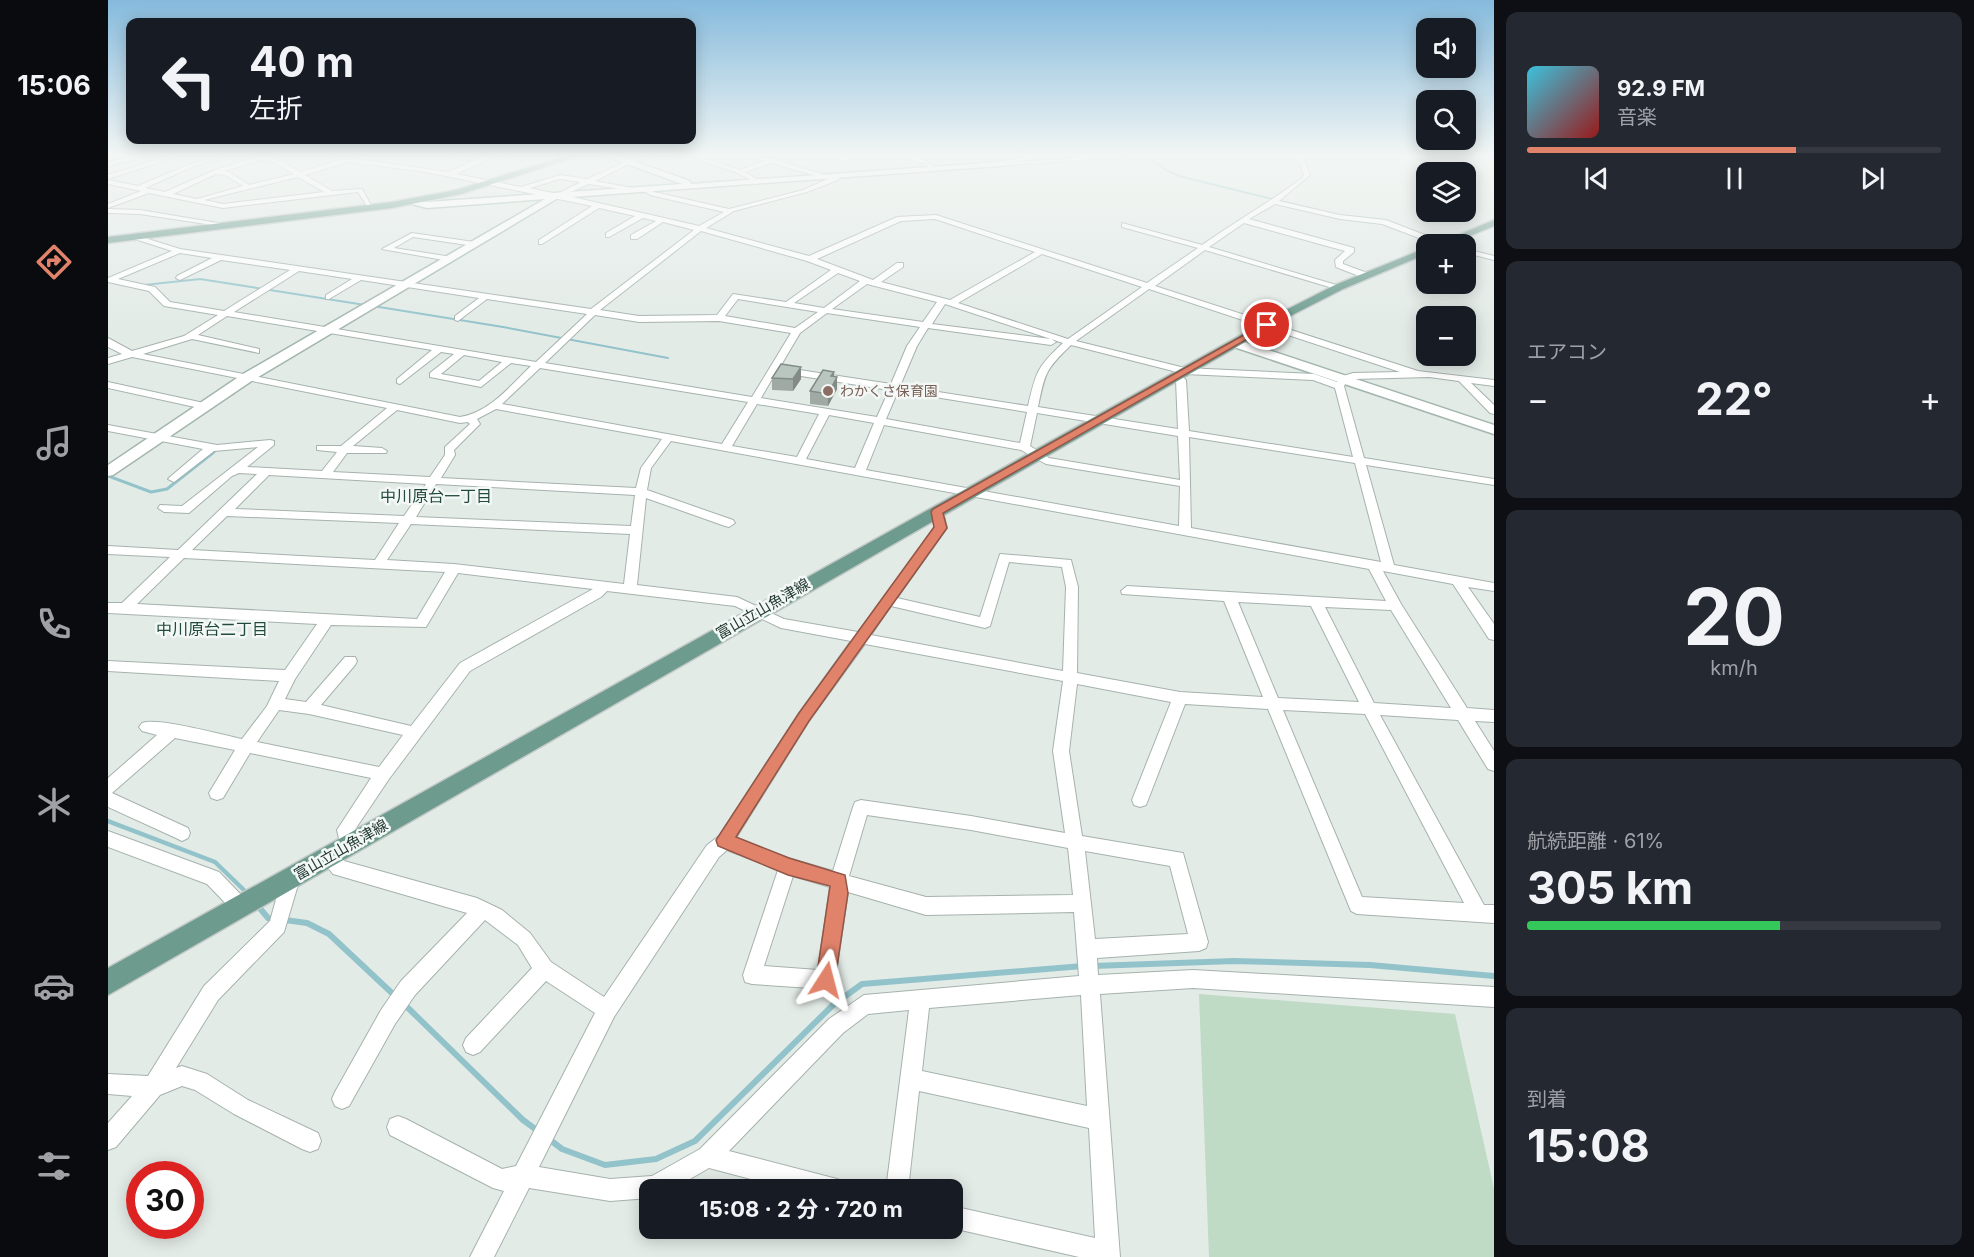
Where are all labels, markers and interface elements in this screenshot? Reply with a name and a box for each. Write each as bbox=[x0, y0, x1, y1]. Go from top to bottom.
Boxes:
map controls bbox=[1416, 18, 1476, 366]
button: sound bbox=[1416, 18, 1476, 78]
text: 40 m bbox=[249, 36, 354, 87]
icon: left bbox=[150, 42, 228, 120]
text: 15:06 bbox=[17, 69, 91, 102]
text: 92.9 FM bbox=[1617, 75, 1705, 101]
button: search bbox=[1416, 90, 1476, 150]
text: 左折 bbox=[249, 92, 303, 125]
text: 音楽 bbox=[1617, 105, 1657, 129]
button: layers bbox=[1416, 162, 1476, 222]
icon: previous bbox=[1580, 162, 1613, 195]
icon: pause bbox=[1718, 162, 1751, 195]
icon: next bbox=[1856, 162, 1889, 195]
button: + bbox=[1416, 234, 1476, 294]
icon: directions bbox=[33, 241, 75, 283]
pin bbox=[1241, 299, 1292, 350]
button: − bbox=[1416, 306, 1476, 366]
icon: arrive bbox=[1250, 308, 1283, 341]
text: エアコン bbox=[1527, 340, 1607, 364]
text: 22° bbox=[1695, 371, 1773, 426]
text: − bbox=[1527, 379, 1549, 419]
text: + bbox=[1919, 379, 1941, 419]
place label: わかくさ保育園 bbox=[840, 382, 938, 399]
marker: わかくさ保育園 bbox=[821, 384, 835, 398]
icon: music bbox=[33, 422, 75, 464]
district label: 中川原台一丁目 bbox=[380, 486, 492, 506]
text: 20 bbox=[1683, 569, 1785, 664]
street label: 富山立山魚津線 bbox=[713, 574, 813, 643]
icon: phone bbox=[33, 603, 75, 645]
district label: 中川原台二丁目 bbox=[156, 619, 268, 639]
text: km/h bbox=[1710, 656, 1758, 680]
icon: climate bbox=[33, 784, 75, 826]
street label: 富山立山魚津線 bbox=[291, 815, 391, 884]
text: 航続距離 · 61% bbox=[1527, 829, 1664, 853]
text: 305 km bbox=[1527, 860, 1693, 915]
position arrow bbox=[794, 948, 858, 1012]
icon: car bbox=[33, 965, 75, 1007]
text: 到着 bbox=[1527, 1087, 1567, 1111]
text: 15:08 bbox=[1527, 1118, 1650, 1173]
icon: filters bbox=[33, 1145, 75, 1187]
speed limit sign: 30 bbox=[126, 1161, 204, 1239]
text: 15:08 · 2 分 · 720 m bbox=[699, 1196, 903, 1222]

